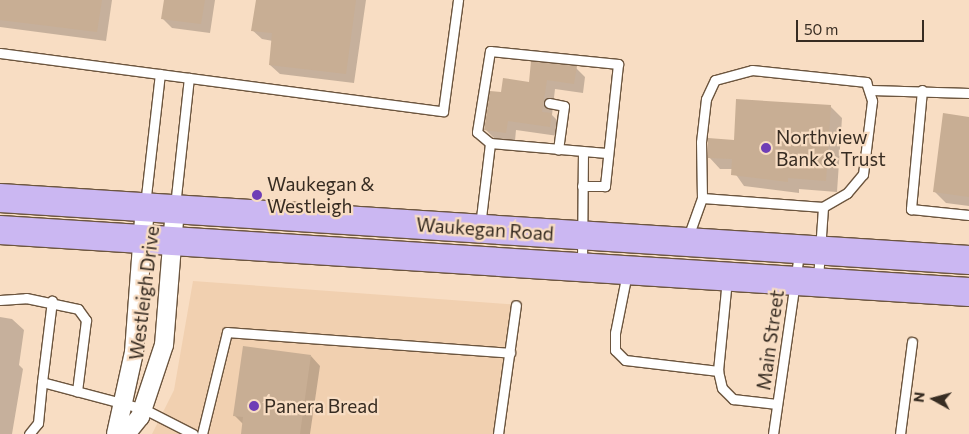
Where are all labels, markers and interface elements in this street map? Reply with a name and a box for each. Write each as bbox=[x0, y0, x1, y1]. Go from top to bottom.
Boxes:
scale bar bbox=[799, 10, 926, 42]
text: 50 m bbox=[804, 20, 838, 38]
place label: Northview Bank & Trust bbox=[776, 126, 886, 170]
marker: Northview Bank & Trust bbox=[760, 142, 772, 154]
place label: Waukegan & Westleigh bbox=[267, 173, 374, 217]
marker: Waukegan & Westleigh bbox=[251, 189, 263, 201]
street label: Waukegan Road bbox=[415, 213, 555, 245]
street label: Westleigh Drive bbox=[124, 225, 164, 361]
street label: Main Street bbox=[752, 288, 788, 392]
north arrow bbox=[909, 374, 959, 424]
text: N bbox=[910, 391, 928, 403]
place label: Panera Bread bbox=[264, 395, 378, 417]
marker: Panera Bread bbox=[248, 400, 260, 412]

